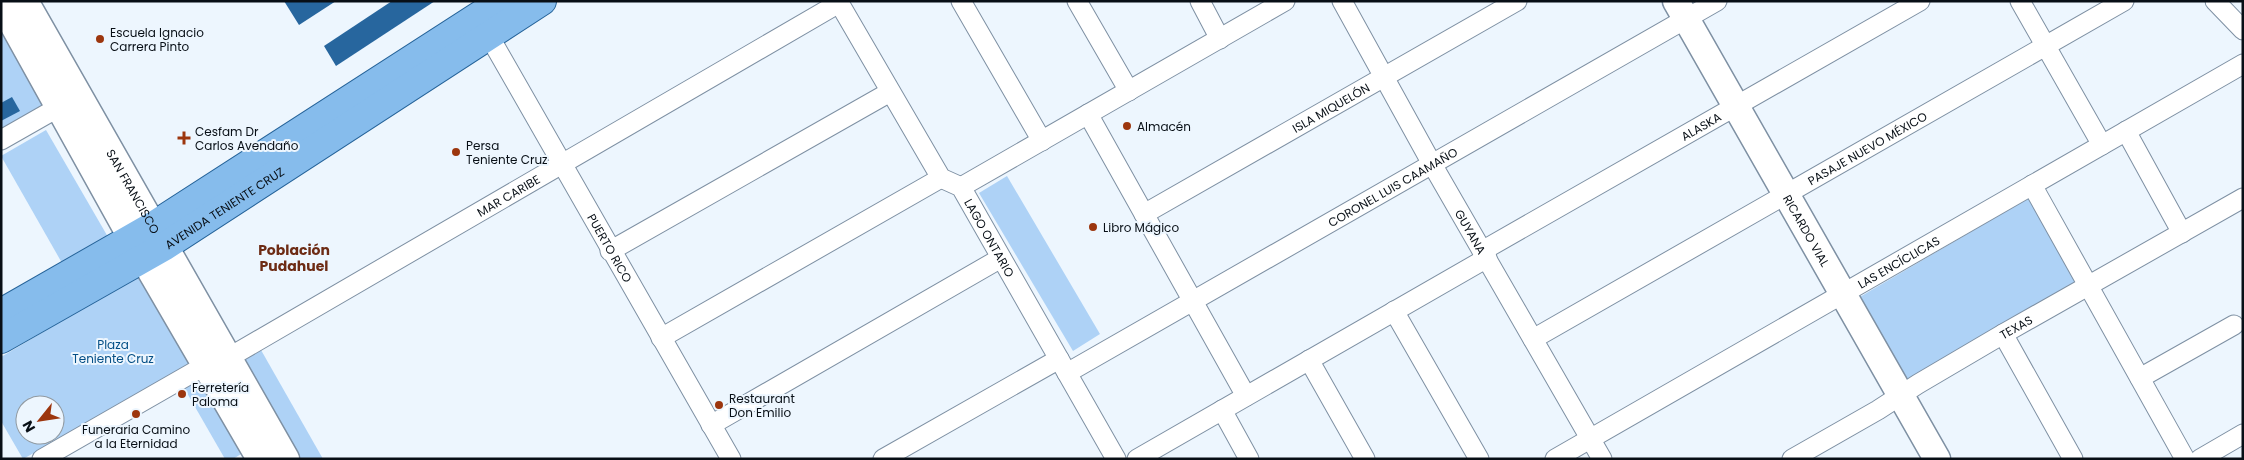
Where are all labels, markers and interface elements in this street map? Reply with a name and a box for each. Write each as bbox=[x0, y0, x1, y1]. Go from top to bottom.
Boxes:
place label: Escuela Ignacio Carrera Pinto bbox=[110, 24, 204, 55]
marker: Escuela Ignacio Carrera Pinto bbox=[94, 33, 106, 45]
street label: ISLA MIQUELÓN bbox=[1289, 79, 1373, 136]
street label: PASAJE NUEVO MÉXICO bbox=[1804, 107, 1930, 189]
street label: ALASKA bbox=[1678, 108, 1724, 144]
place label: Almacén bbox=[1137, 118, 1191, 135]
marker: Almacén bbox=[1121, 120, 1133, 132]
place label: Cesfam Dr Carlos Avendaño bbox=[195, 123, 299, 154]
marker: Cesfam Dr Carlos Avendaño bbox=[177, 131, 191, 145]
place label: Persa Teniente Cruz bbox=[466, 137, 548, 168]
street label: CORONEL LUIS CAAMAÑO bbox=[1325, 143, 1460, 231]
street label: SAN FRANCISCO bbox=[103, 146, 164, 237]
marker: Persa Teniente Cruz bbox=[450, 146, 462, 158]
street label: AVENIDA TENIENTE CRUZ bbox=[161, 163, 287, 253]
street label: MAR CARIBE bbox=[474, 170, 543, 220]
street label: RICARDO VIAL bbox=[1779, 191, 1834, 270]
street label: LAGO ONTARIO bbox=[961, 195, 1019, 280]
street label: GUYANA bbox=[1451, 206, 1490, 257]
street label: PUERTO RICO bbox=[584, 210, 637, 285]
place label: Libro Mágico bbox=[1103, 219, 1179, 236]
marker: Libro Mágico bbox=[1087, 221, 1099, 233]
street label: LAS ENCÍCLICAS bbox=[1854, 232, 1943, 292]
district label: Población Pudahuel bbox=[258, 240, 330, 276]
street label: TEXAS bbox=[1996, 311, 2035, 343]
park label: Plaza Teniente Cruz bbox=[72, 336, 154, 367]
place label: Ferretería Paloma bbox=[192, 379, 249, 410]
marker: Ferretería Paloma bbox=[176, 388, 188, 400]
place label: Restaurant Don Emilio bbox=[729, 390, 795, 421]
north arrow bbox=[15, 395, 65, 445]
marker: Restaurant Don Emilio bbox=[713, 399, 725, 411]
marker: Funeraria Camino a la Eternidad bbox=[130, 408, 142, 420]
text: N bbox=[17, 417, 40, 436]
place label: Funeraria Camino a la Eternidad bbox=[82, 421, 190, 452]

